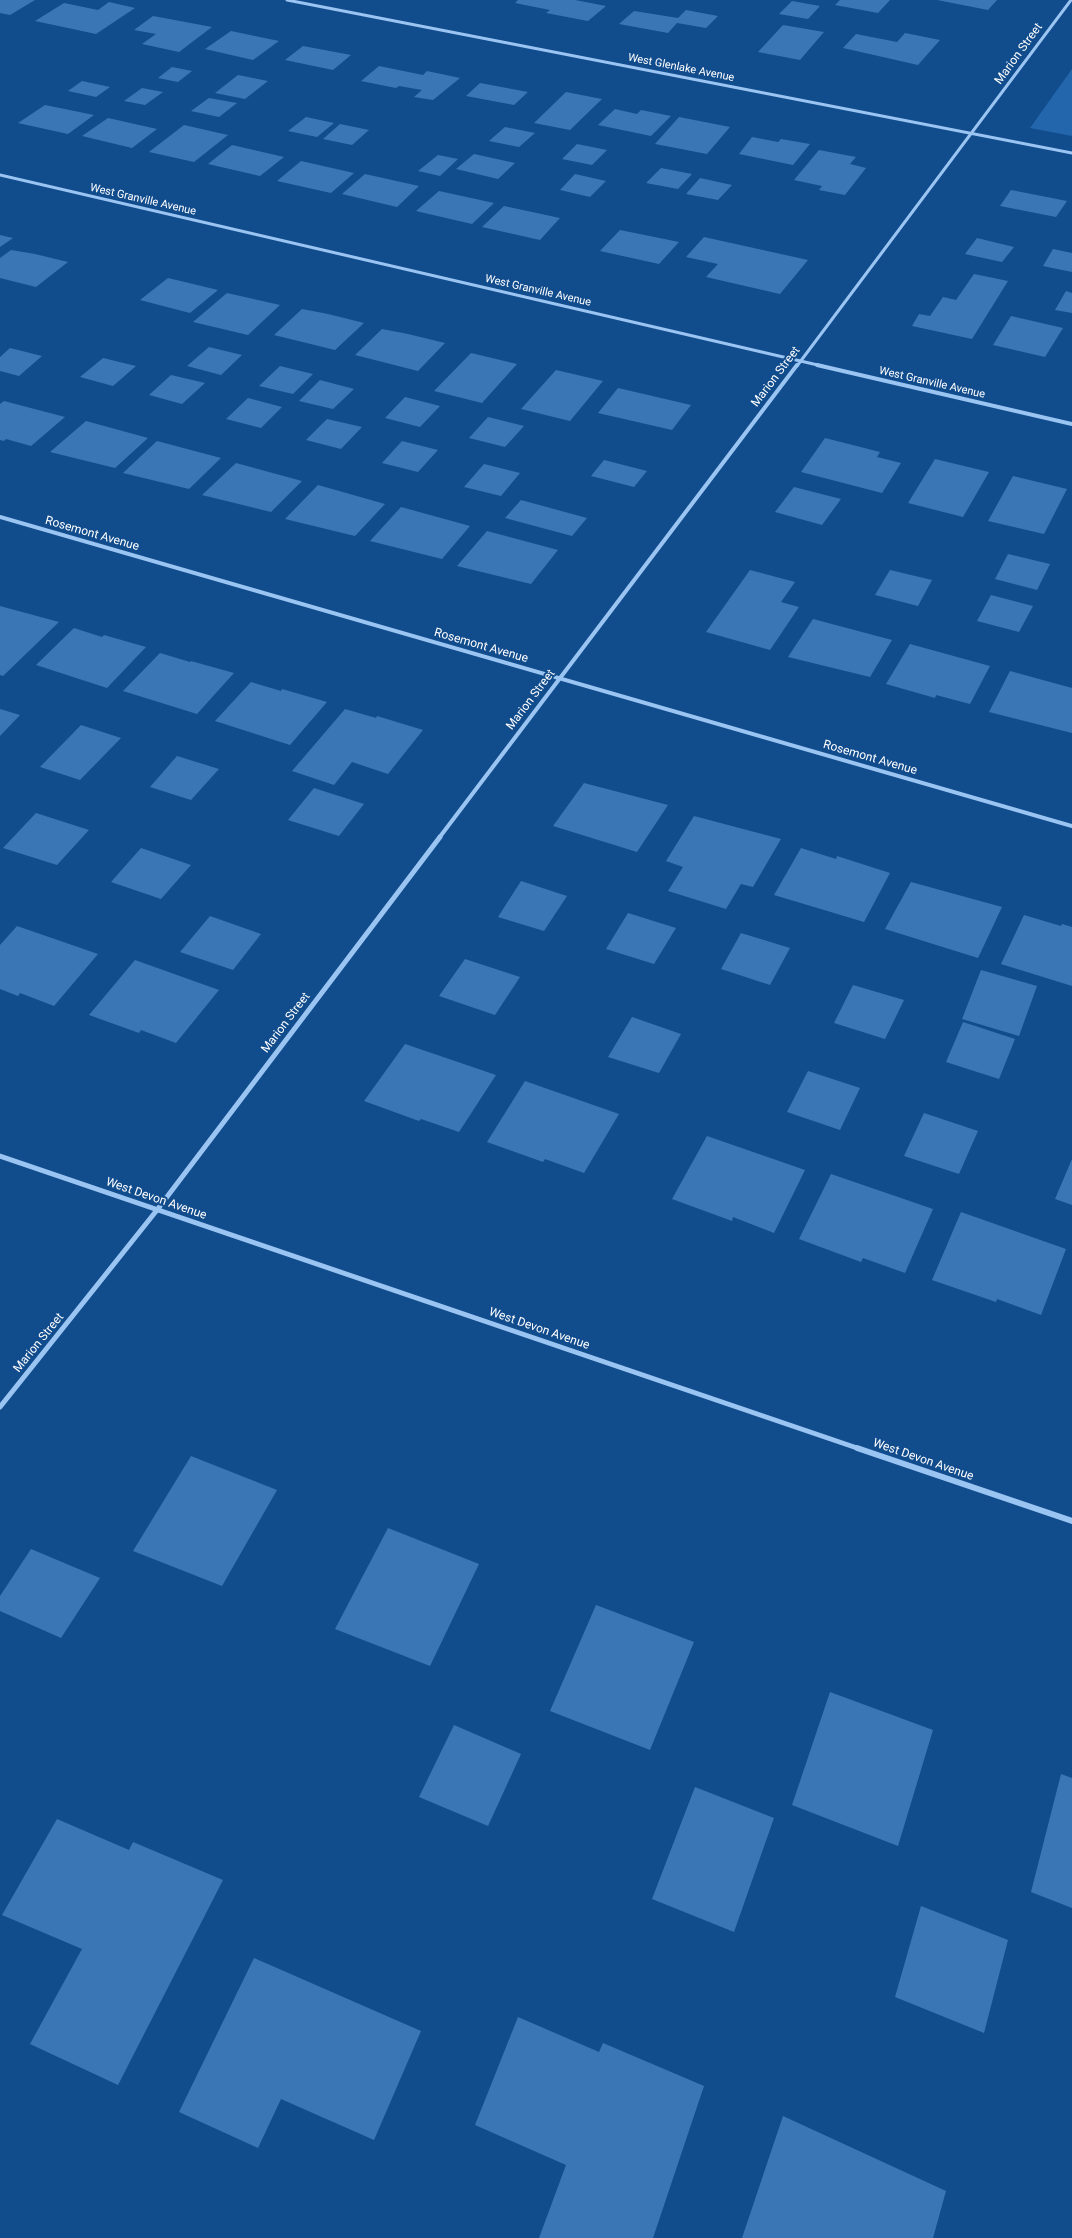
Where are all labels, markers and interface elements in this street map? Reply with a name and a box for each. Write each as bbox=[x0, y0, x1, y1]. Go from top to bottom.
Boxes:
street label: Marion Street bbox=[992, 21, 1046, 87]
street label: West Glenlake Avenue bbox=[627, 51, 735, 85]
street label: West Granville Avenue bbox=[89, 181, 197, 219]
street label: West Granville Avenue bbox=[484, 272, 592, 310]
street label: Marion Street bbox=[749, 344, 803, 410]
street label: West Granville Avenue bbox=[878, 364, 986, 402]
street label: Rosemont Avenue bbox=[43, 514, 141, 554]
street label: Rosemont Avenue bbox=[432, 626, 530, 666]
street label: Marion Street bbox=[504, 667, 558, 733]
street label: Rosemont Avenue bbox=[821, 738, 919, 778]
street label: Marion Street bbox=[259, 990, 313, 1056]
street label: West Devon Avenue bbox=[104, 1175, 208, 1223]
street label: West Devon Avenue bbox=[487, 1305, 591, 1353]
street label: Marion Street bbox=[11, 1310, 67, 1376]
street label: West Devon Avenue bbox=[871, 1436, 975, 1484]

